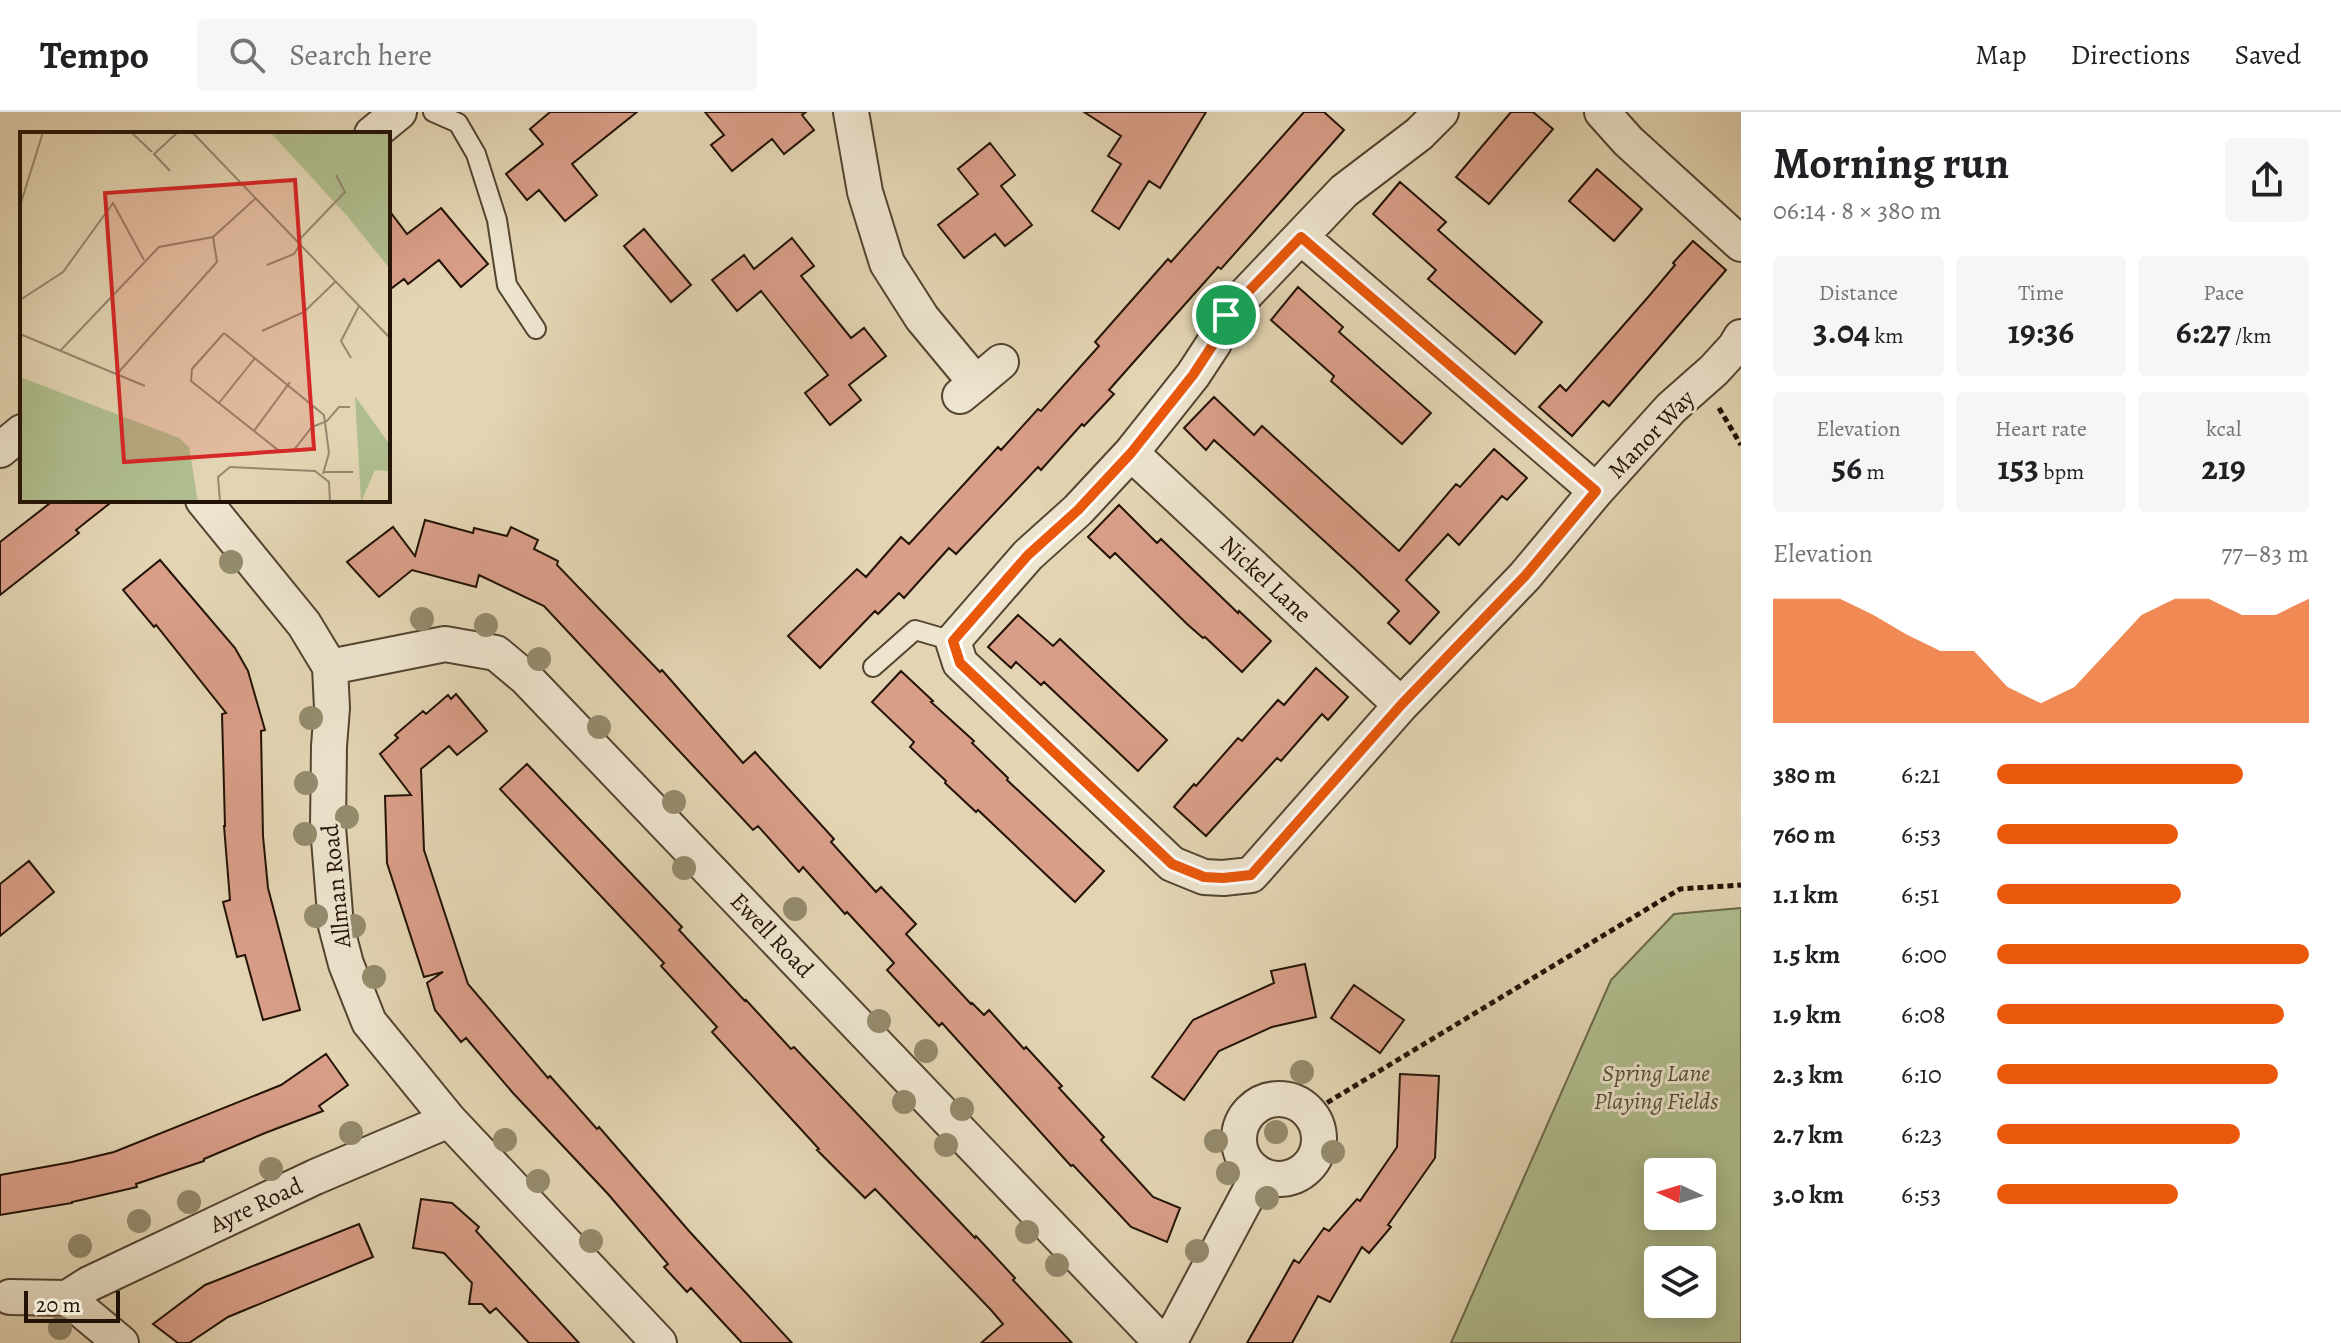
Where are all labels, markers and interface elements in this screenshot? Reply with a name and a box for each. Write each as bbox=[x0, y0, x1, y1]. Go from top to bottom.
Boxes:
search box bbox=[197, 19, 757, 91]
text: Tempo bbox=[40, 29, 149, 81]
icon: search bbox=[225, 33, 269, 77]
text: Search here bbox=[289, 35, 432, 75]
text: Map bbox=[1975, 36, 2026, 74]
text: Directions bbox=[2070, 36, 2191, 74]
text: Saved bbox=[2235, 36, 2301, 74]
inset map bbox=[20, 132, 390, 502]
text: Morning run bbox=[1773, 133, 2009, 193]
button: share bbox=[2225, 138, 2309, 222]
text: 06:14 · 8 × 380 m bbox=[1773, 193, 1941, 228]
text: Distance bbox=[1819, 278, 1898, 308]
text: Time bbox=[2018, 278, 2064, 308]
text: Pace bbox=[2203, 278, 2244, 308]
pin bbox=[1192, 281, 1260, 349]
icon: arrive bbox=[1204, 293, 1248, 337]
text: 3.04 bbox=[1813, 308, 1870, 355]
text: 19:36 bbox=[2008, 308, 2074, 355]
text: 6:27 bbox=[2176, 308, 2231, 355]
text: km bbox=[1870, 321, 1904, 351]
text: /km bbox=[2231, 321, 2272, 351]
street label: Manor Way bbox=[1601, 382, 1702, 485]
text: Elevation bbox=[1816, 414, 1901, 444]
text: Heart rate bbox=[1995, 414, 2087, 444]
text: kcal bbox=[2206, 414, 2241, 444]
text: 56 bbox=[1832, 444, 1862, 491]
text: 153 bbox=[1998, 444, 2039, 491]
text: 219 bbox=[2201, 444, 2246, 491]
text: m bbox=[1862, 457, 1885, 487]
text: bpm bbox=[2039, 457, 2084, 487]
street label: Nickel Lane bbox=[1213, 528, 1319, 630]
text: Elevation bbox=[1773, 536, 1873, 571]
text: 77–83 m bbox=[2221, 536, 2309, 571]
text: 380 m bbox=[1773, 757, 1836, 792]
text: 6:21 bbox=[1901, 757, 1940, 792]
text: 760 m bbox=[1773, 817, 1836, 852]
text: 6:53 bbox=[1901, 817, 1941, 852]
street label: Allman Road bbox=[314, 822, 359, 950]
text: 1.1 km bbox=[1773, 877, 1839, 912]
text: 6:51 bbox=[1901, 877, 1939, 912]
street label: Ewell Road bbox=[723, 885, 821, 985]
text: 1.5 km bbox=[1773, 937, 1840, 972]
text: 6:00 bbox=[1901, 937, 1947, 972]
text: 1.9 km bbox=[1773, 997, 1841, 1032]
text: 6:08 bbox=[1901, 997, 1946, 1032]
park label: Spring Lane Playing Fields bbox=[1594, 1057, 1718, 1117]
text: 2.3 km bbox=[1773, 1057, 1844, 1092]
text: 6:10 bbox=[1901, 1057, 1942, 1092]
text: 2.7 km bbox=[1773, 1117, 1844, 1152]
text: 6:23 bbox=[1901, 1117, 1942, 1152]
north arrow bbox=[1644, 1158, 1716, 1230]
map controls bbox=[1644, 1158, 1716, 1318]
street label: Ayre Road bbox=[204, 1170, 308, 1241]
text: 3.0 km bbox=[1773, 1177, 1844, 1212]
text: 6:53 bbox=[1901, 1177, 1941, 1212]
button: layers bbox=[1644, 1246, 1716, 1318]
scale bar bbox=[24, 1287, 120, 1323]
text: 20 m bbox=[36, 1290, 81, 1320]

